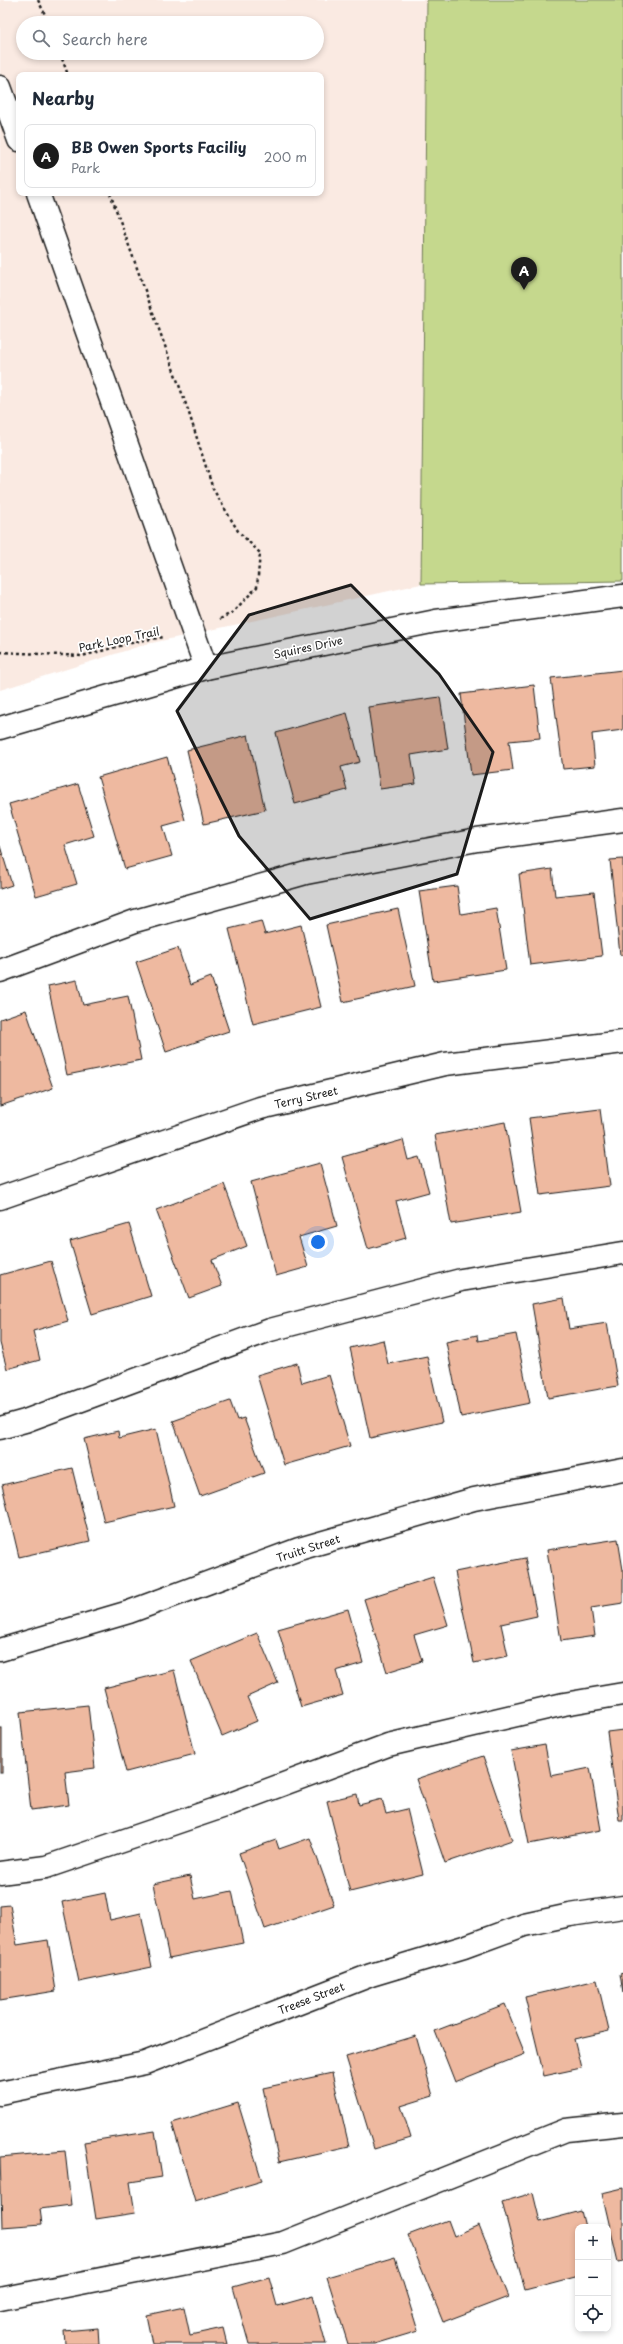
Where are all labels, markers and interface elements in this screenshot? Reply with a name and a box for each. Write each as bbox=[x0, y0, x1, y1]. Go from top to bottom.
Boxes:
search box bbox=[16, 16, 324, 60]
icon: search bbox=[30, 27, 52, 49]
text: Search here bbox=[62, 27, 148, 50]
text: Nearby bbox=[32, 85, 94, 111]
text: BB Owen Sports Faciliy bbox=[71, 135, 247, 158]
text: A bbox=[41, 147, 51, 166]
text: 200 m bbox=[264, 147, 307, 166]
text: Park bbox=[71, 158, 100, 177]
pin: A bbox=[511, 257, 537, 290]
street label: Park Loop Trail bbox=[77, 622, 161, 656]
street label: Squires Drive bbox=[272, 631, 344, 663]
street label: Terry Street bbox=[273, 1081, 340, 1113]
your location bbox=[308, 1232, 328, 1252]
street label: Truitt Street bbox=[274, 1530, 342, 1566]
street label: Treese Street bbox=[275, 1977, 347, 2018]
map controls bbox=[575, 2224, 611, 2332]
button: + bbox=[575, 2224, 611, 2260]
button: − bbox=[575, 2260, 611, 2296]
button: locate bbox=[575, 2296, 611, 2332]

